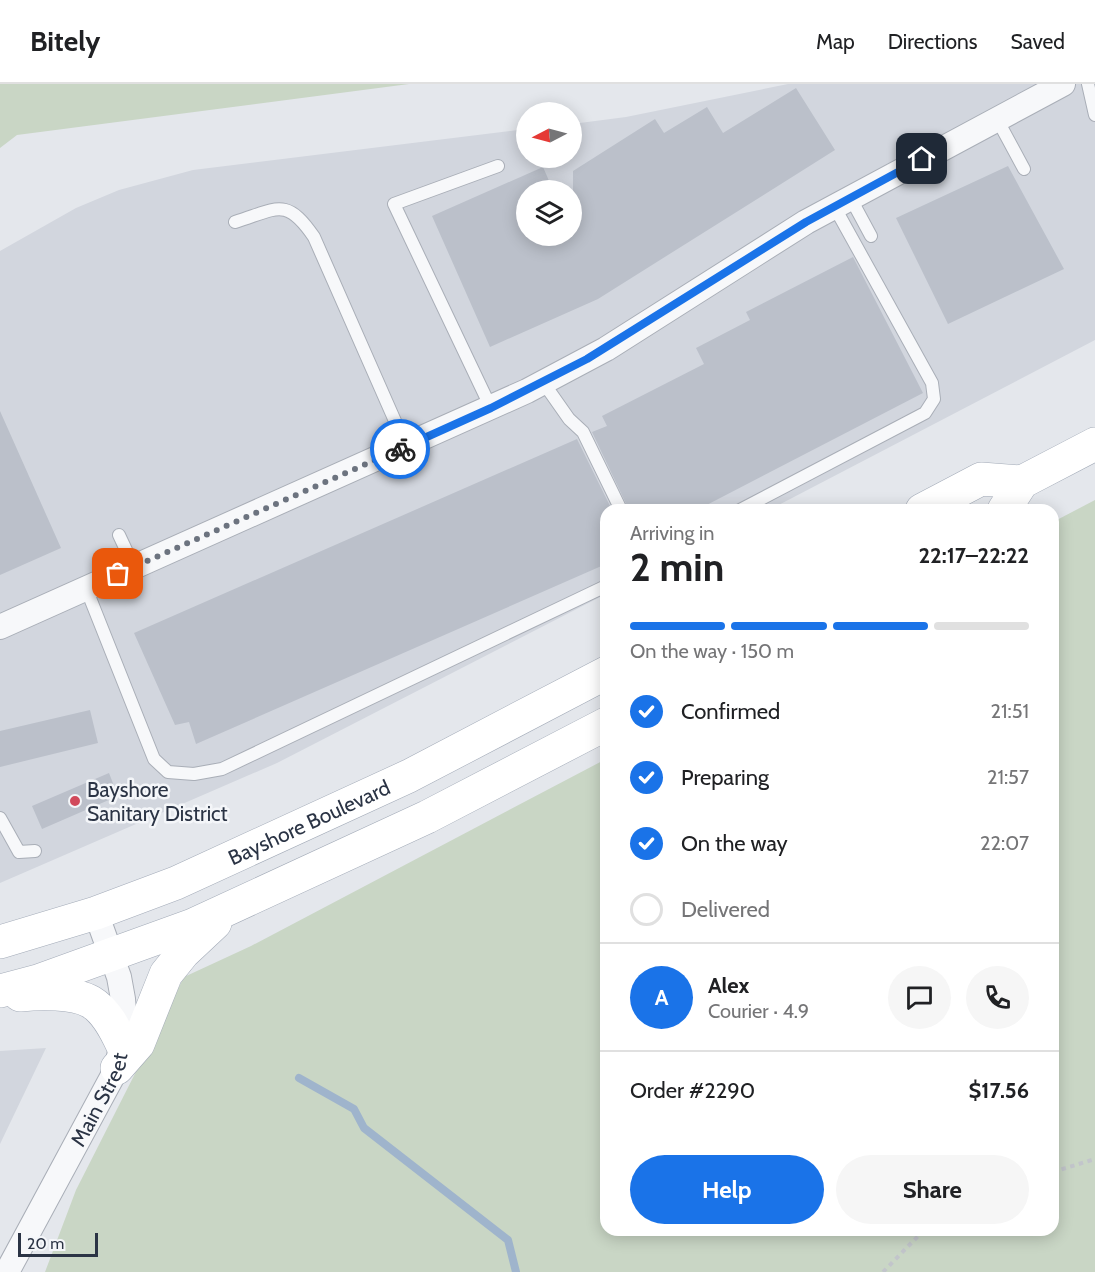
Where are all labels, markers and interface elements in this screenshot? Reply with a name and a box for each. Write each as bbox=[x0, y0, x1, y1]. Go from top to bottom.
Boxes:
text: Bitely bbox=[30, 24, 100, 58]
text: Map bbox=[816, 29, 855, 54]
text: Directions bbox=[888, 29, 977, 54]
text: Saved bbox=[1010, 29, 1065, 54]
north arrow bbox=[516, 102, 582, 168]
map controls bbox=[516, 102, 582, 246]
pin bbox=[896, 133, 947, 184]
icon: home bbox=[905, 142, 938, 175]
button: layers bbox=[516, 180, 582, 246]
courier bbox=[370, 419, 430, 479]
icon: bike bbox=[384, 433, 417, 466]
text: Arriving in bbox=[630, 521, 714, 545]
text: 22:17–22:22 bbox=[918, 542, 1029, 569]
text: 2 min bbox=[630, 543, 724, 591]
pin bbox=[92, 548, 143, 599]
icon: bag bbox=[101, 557, 134, 590]
text: On the way · 150 m bbox=[630, 639, 794, 663]
icon: check bbox=[630, 695, 663, 728]
text: Confirmed bbox=[681, 698, 780, 725]
text: 21:51 bbox=[991, 699, 1029, 723]
icon: check bbox=[630, 761, 663, 794]
text: Preparing bbox=[681, 764, 769, 791]
text: 21:57 bbox=[987, 765, 1029, 789]
street label: Bayshore Boulevard bbox=[224, 774, 394, 870]
place label: Bayshore Sanitary District bbox=[87, 777, 228, 826]
marker: Bayshore Sanitary District bbox=[68, 794, 82, 808]
icon: check bbox=[630, 827, 663, 860]
text: On the way bbox=[681, 830, 788, 857]
text: 22:07 bbox=[980, 831, 1029, 855]
text: Delivered bbox=[681, 896, 770, 923]
button: chat bbox=[888, 966, 951, 1029]
button: phone bbox=[966, 966, 1029, 1029]
text: Alex bbox=[708, 972, 749, 999]
text: A bbox=[655, 984, 668, 1011]
text: Courier · 4.9 bbox=[708, 999, 809, 1023]
street label: Main Street bbox=[65, 1051, 132, 1150]
text: Order #2290 bbox=[630, 1077, 755, 1104]
text: $17.56 bbox=[969, 1077, 1029, 1104]
button: Help bbox=[630, 1155, 824, 1224]
button: Share bbox=[836, 1155, 1029, 1224]
scale bar bbox=[18, 1230, 98, 1258]
text: 20 m bbox=[27, 1234, 64, 1253]

